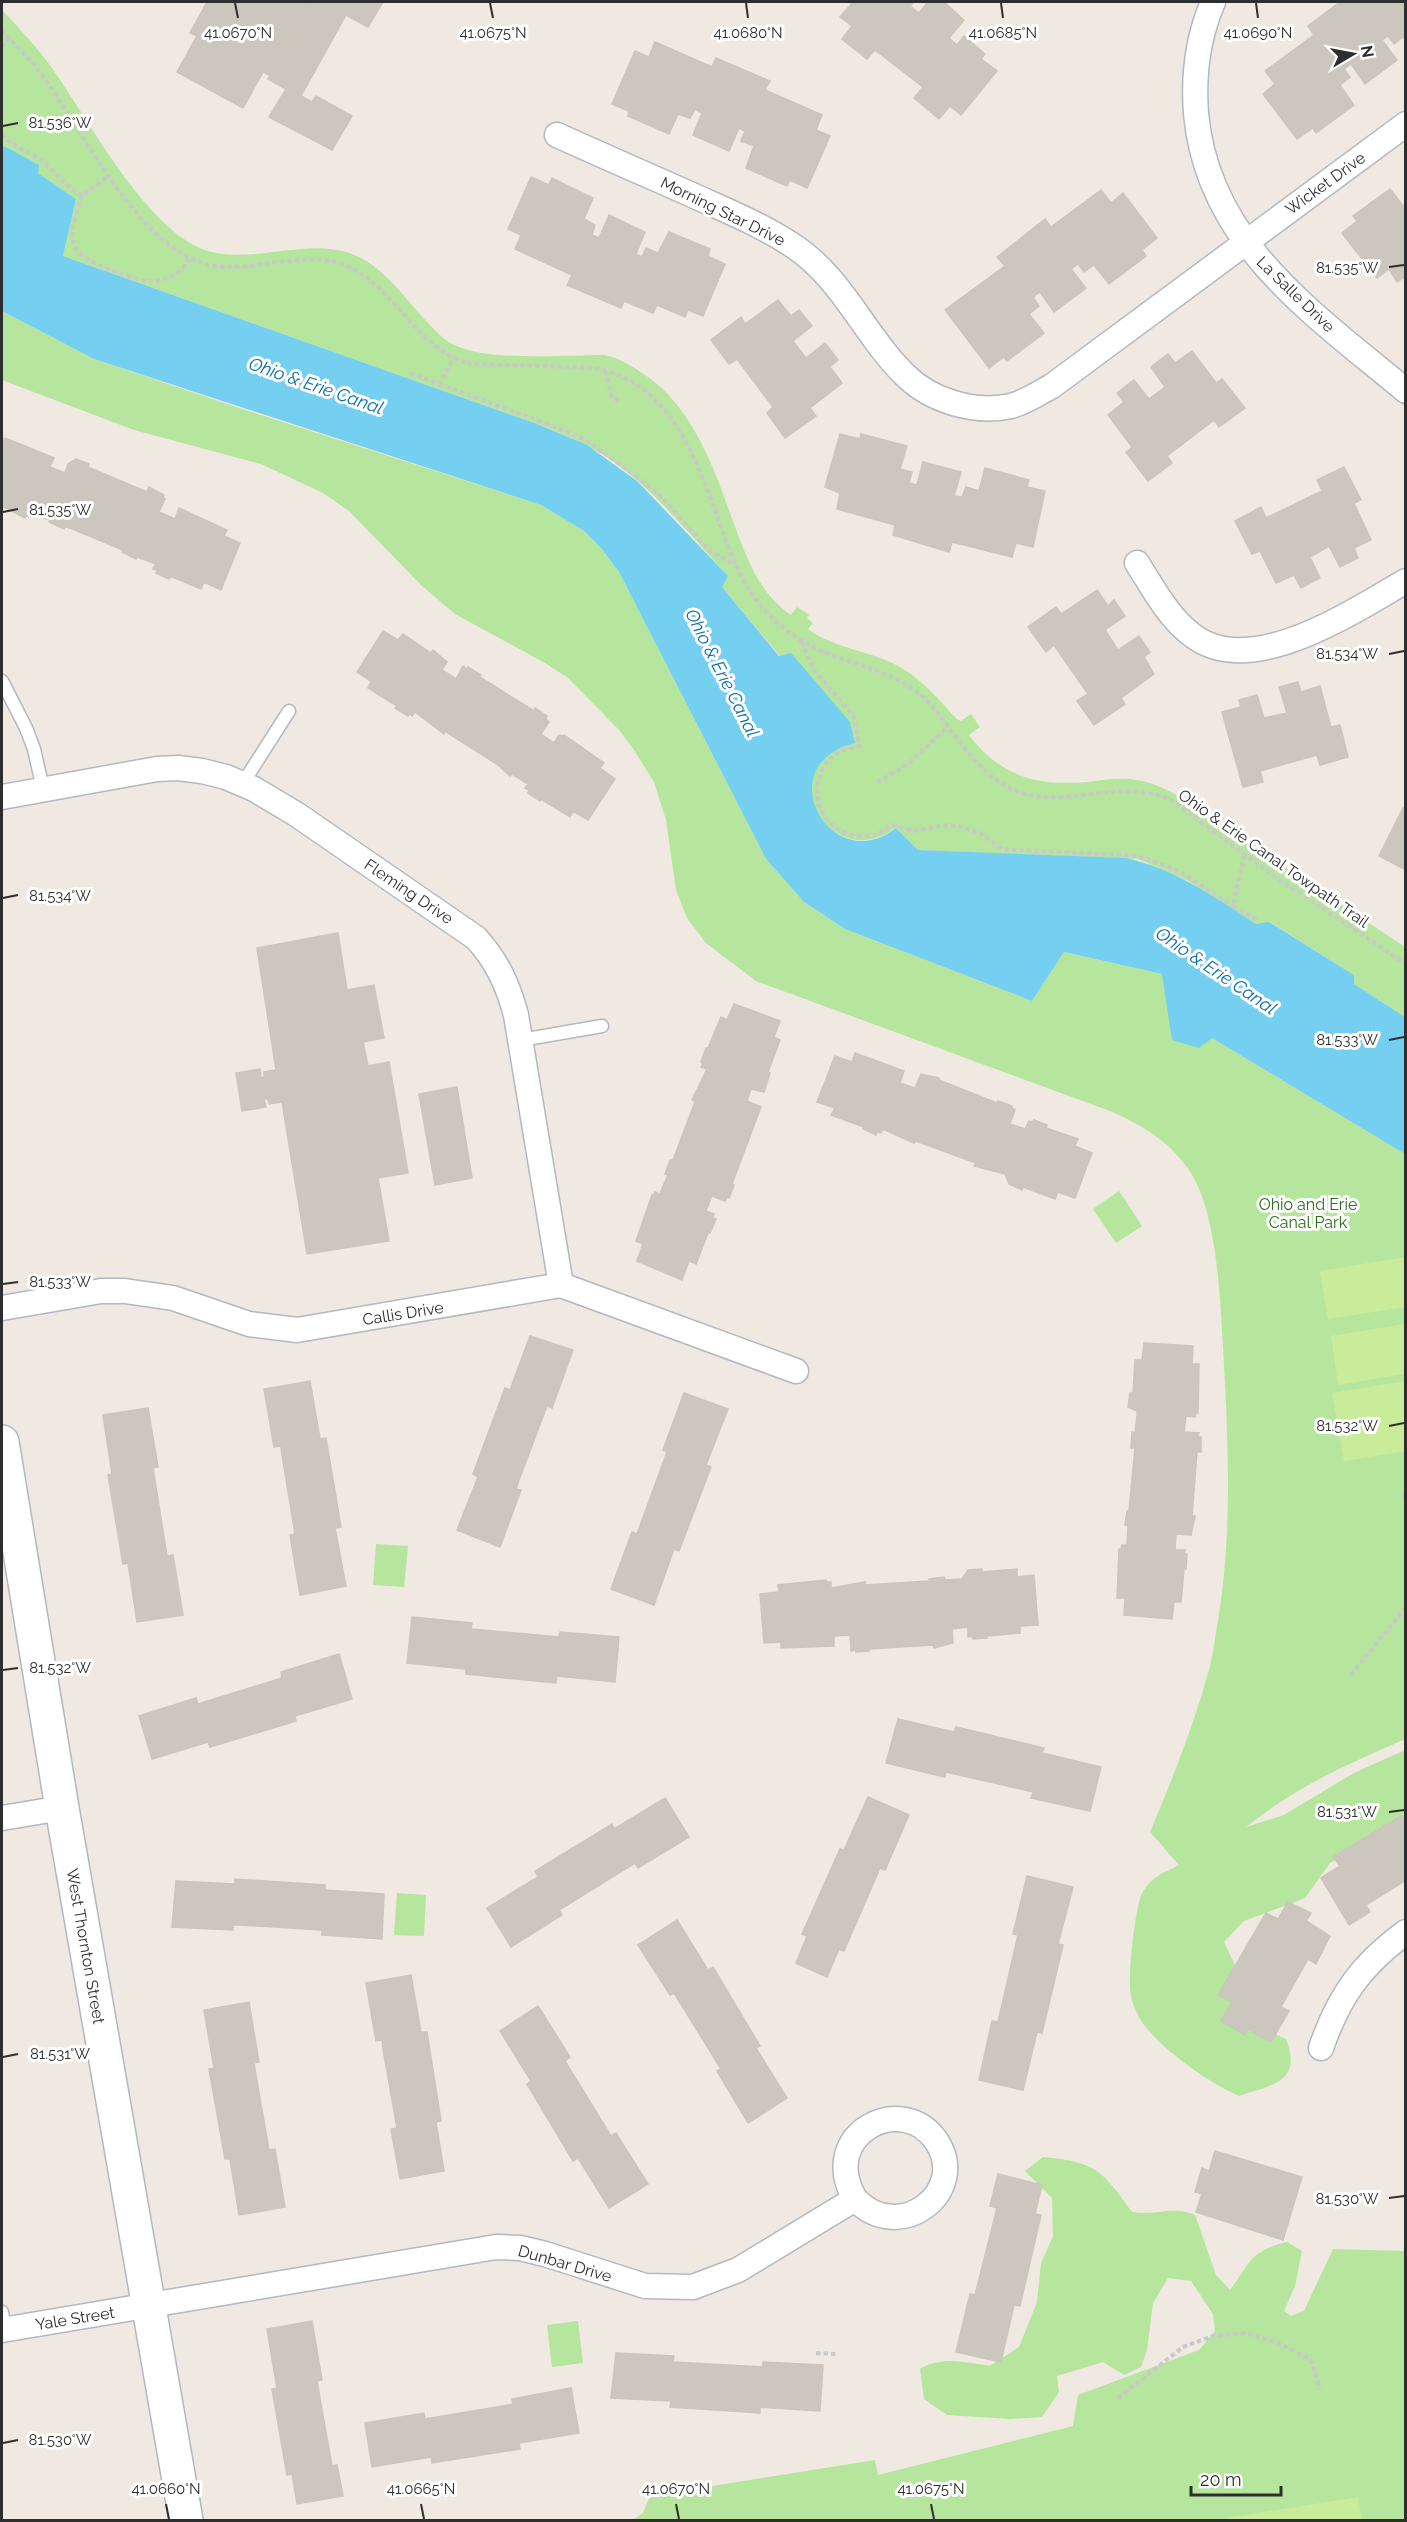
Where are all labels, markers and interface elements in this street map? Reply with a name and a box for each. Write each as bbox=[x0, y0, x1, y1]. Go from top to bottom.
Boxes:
text: 41.0670°N bbox=[204, 24, 272, 42]
text: 41.0675°N bbox=[459, 24, 527, 42]
text: 41.0680°N bbox=[713, 24, 783, 42]
text: 41.0685°N bbox=[969, 24, 1037, 42]
text: 41.0690°N bbox=[1224, 24, 1292, 42]
north arrow bbox=[1323, 24, 1383, 84]
text: N bbox=[1357, 44, 1378, 59]
text: 81.536°W bbox=[28, 114, 92, 132]
street label: Wicket Drive bbox=[1282, 148, 1369, 219]
street label: Morning Star Drive bbox=[657, 173, 788, 250]
street label: La Salle Drive bbox=[1253, 252, 1339, 336]
text: 81.535°W bbox=[1316, 259, 1378, 277]
water label: Ohio & Erie Canal bbox=[246, 353, 386, 418]
text: 81.535°W bbox=[29, 501, 91, 519]
water label: Ohio & Erie Canal bbox=[681, 605, 764, 741]
text: 81.534°W bbox=[1316, 645, 1378, 663]
street label: Ohio & Erie Canal Towpath Trail bbox=[1175, 785, 1373, 932]
street label: Fleming Drive bbox=[361, 855, 457, 928]
text: 81.534°W bbox=[29, 887, 91, 905]
water label: Ohio & Erie Canal bbox=[1152, 922, 1281, 1019]
text: 81.533°W bbox=[1316, 1031, 1378, 1049]
park label: Ohio and Erie Canal Park bbox=[1259, 1195, 1357, 1232]
text: 81.533°W bbox=[29, 1273, 91, 1291]
street label: Callis Drive bbox=[361, 1298, 445, 1329]
text: 81.532°W bbox=[1316, 1417, 1378, 1435]
text: 81.532°W bbox=[29, 1659, 91, 1677]
text: 81.531°W bbox=[1317, 1803, 1377, 1821]
street label: West Thornton Street bbox=[62, 1867, 109, 2026]
text: 81.531°W bbox=[30, 2045, 90, 2063]
text: 81.530°W bbox=[1316, 2190, 1379, 2208]
street label: Dunbar Drive bbox=[516, 2241, 614, 2286]
street label: Yale Street bbox=[34, 2303, 117, 2334]
text: 81.530°W bbox=[29, 2431, 92, 2449]
scale bar bbox=[1191, 2459, 1281, 2497]
text: 20 m bbox=[1200, 2469, 1242, 2490]
text: 41.0660°N bbox=[131, 2480, 201, 2498]
text: 41.0665°N bbox=[387, 2480, 455, 2498]
text: 41.0670°N bbox=[642, 2480, 710, 2498]
text: 41.0675°N bbox=[897, 2480, 965, 2498]

